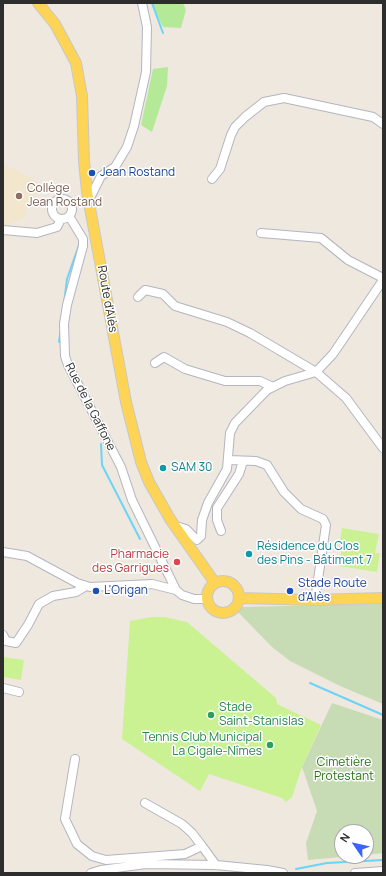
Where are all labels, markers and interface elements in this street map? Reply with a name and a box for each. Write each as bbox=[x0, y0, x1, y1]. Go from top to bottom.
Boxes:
place label: Jean Rostand bbox=[100, 166, 175, 180]
marker: Jean Rostand bbox=[87, 168, 97, 178]
place label: Collège Jean Rostand bbox=[27, 182, 102, 210]
marker: Collège Jean Rostand bbox=[14, 191, 24, 201]
street label: Route d'Alès bbox=[94, 264, 120, 334]
street label: Rue de la Gaffone bbox=[62, 361, 118, 453]
place label: SAM 30 bbox=[171, 461, 212, 475]
marker: SAM 30 bbox=[158, 463, 168, 473]
place label: Résidence du Clos des Pins - Bâtiment 7 bbox=[257, 540, 372, 568]
place label: Pharmacie des Garrigues bbox=[92, 548, 169, 576]
marker: Résidence du Clos des Pins - Bâtiment 7 bbox=[244, 549, 254, 559]
marker: Pharmacie des Garrigues bbox=[172, 557, 182, 567]
place label: Stade Route d'Alès bbox=[298, 577, 367, 605]
place label: L'Origan bbox=[104, 584, 148, 598]
marker: L'Origan bbox=[91, 586, 101, 596]
marker: Stade Route d'Alès bbox=[285, 586, 295, 596]
place label: Stade Saint-Stanislas bbox=[219, 701, 304, 729]
marker: Stade Saint-Stanislas bbox=[206, 710, 216, 720]
place label: Tennis Club Municipal La Cigale-Nîmes bbox=[142, 731, 262, 759]
marker: Tennis Club Municipal La Cigale-Nîmes bbox=[265, 740, 275, 750]
park label: Cimetière Protestant bbox=[314, 756, 374, 784]
north arrow bbox=[334, 824, 374, 864]
text: N bbox=[336, 830, 353, 845]

